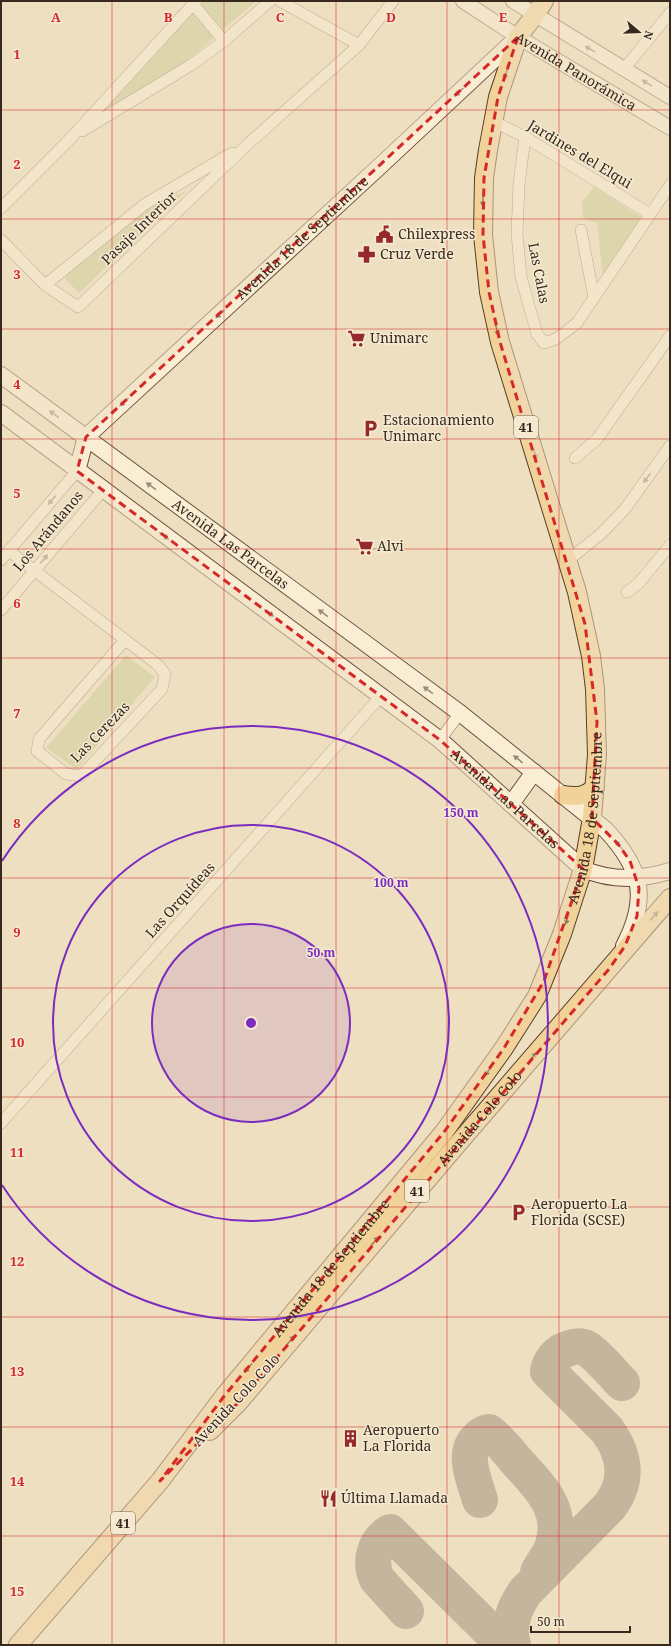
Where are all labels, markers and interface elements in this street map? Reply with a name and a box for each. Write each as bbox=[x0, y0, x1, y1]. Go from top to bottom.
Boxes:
text: A bbox=[51, 8, 61, 26]
text: B bbox=[164, 8, 173, 26]
text: C bbox=[276, 8, 285, 26]
text: D bbox=[386, 8, 396, 26]
text: E bbox=[499, 8, 508, 26]
north arrow bbox=[619, 12, 659, 52]
street label: Avenida Panorámica bbox=[512, 27, 640, 115]
text: N bbox=[640, 29, 657, 42]
text: 1 bbox=[13, 45, 21, 63]
one-way arrow bbox=[584, 45, 596, 52]
one-way arrow bbox=[502, 68, 508, 80]
one-way arrow bbox=[641, 80, 653, 87]
one-way arrow bbox=[454, 87, 464, 97]
street label: Jardines del Elqui bbox=[524, 114, 636, 192]
text: 2 bbox=[13, 155, 21, 173]
street label: Avenida 18 de Septiembre bbox=[231, 171, 372, 303]
street label: Pasaje Interior bbox=[97, 186, 181, 269]
one-way arrow bbox=[480, 195, 486, 208]
public building icon: Chilexpress bbox=[375, 224, 395, 244]
place label: Chilexpress bbox=[398, 224, 475, 243]
street label: Las Calas bbox=[524, 241, 555, 305]
pharmacy icon: Cruz Verde bbox=[357, 244, 377, 264]
place label: Cruz Verde bbox=[380, 244, 454, 263]
text: 3 bbox=[13, 265, 21, 283]
one-way arrow bbox=[214, 309, 225, 318]
one-way arrow bbox=[495, 324, 501, 336]
supermarket icon: Unimarc bbox=[347, 328, 367, 348]
place label: Unimarc bbox=[370, 328, 428, 347]
text: 4 bbox=[13, 375, 21, 393]
one-way arrow bbox=[119, 397, 129, 406]
one-way arrow bbox=[49, 410, 60, 418]
place label: Estacionamiento Unimarc bbox=[383, 410, 494, 445]
road number: 41 bbox=[514, 416, 538, 438]
parking icon: Estacionamiento Unimarc bbox=[360, 418, 380, 438]
one-way arrow bbox=[532, 449, 538, 461]
one-way arrow bbox=[643, 473, 651, 483]
one-way arrow bbox=[146, 481, 157, 490]
text: 5 bbox=[13, 484, 21, 502]
street label: Los Arándanos bbox=[8, 486, 87, 575]
street label: Avenida Las Parcelas bbox=[168, 494, 293, 593]
one-way arrow bbox=[47, 495, 56, 506]
one-way arrow bbox=[159, 532, 170, 540]
supermarket icon: Alvi bbox=[354, 536, 374, 556]
place label: Alvi bbox=[377, 536, 404, 555]
one-way arrow bbox=[40, 553, 49, 564]
text: 6 bbox=[13, 594, 21, 612]
one-way arrow bbox=[263, 609, 274, 617]
one-way arrow bbox=[318, 609, 329, 617]
one-way arrow bbox=[423, 686, 434, 694]
street label: Las Cerezas bbox=[66, 697, 134, 766]
text: 7 bbox=[13, 704, 21, 722]
street label: Avenida 18 de Septiembre bbox=[562, 732, 606, 906]
street label: Avenida Las Parcelas bbox=[447, 744, 564, 853]
one-way arrow bbox=[512, 755, 523, 763]
text: 150 m bbox=[443, 804, 479, 821]
text: 8 bbox=[13, 814, 21, 832]
one-way arrow bbox=[614, 839, 623, 850]
street label: Las Orquídeas bbox=[141, 858, 219, 942]
text: 100 m bbox=[373, 874, 409, 891]
one-way arrow bbox=[649, 912, 658, 921]
one-way arrow bbox=[564, 914, 570, 926]
text: 9 bbox=[13, 923, 21, 941]
text: 50 m bbox=[307, 944, 335, 961]
centre of rings bbox=[244, 1016, 258, 1030]
text: 10 bbox=[10, 1033, 24, 1051]
one-way arrow bbox=[528, 1052, 537, 1062]
street label: Avenida Colo Colo bbox=[433, 1066, 526, 1170]
one-way arrow bbox=[484, 1066, 492, 1077]
text: 11 bbox=[10, 1143, 24, 1161]
road number: 41 bbox=[405, 1180, 429, 1202]
place label: Aeropuerto La Florida (SCSE) bbox=[531, 1194, 628, 1229]
street label: Avenida 18 de Septiembre bbox=[267, 1195, 393, 1341]
parking icon: Aeropuerto La Florida (SCSE) bbox=[508, 1202, 528, 1222]
one-way arrow bbox=[371, 1236, 380, 1246]
text: 12 bbox=[10, 1252, 24, 1270]
one-way arrow bbox=[286, 1335, 296, 1345]
street label: Avenida Colo Colo bbox=[188, 1349, 284, 1450]
text: 13 bbox=[10, 1362, 24, 1380]
one-way arrow bbox=[243, 1363, 252, 1373]
place label: Aeropuerto La Florida bbox=[363, 1420, 439, 1455]
building icon: Aeropuerto La Florida bbox=[340, 1428, 360, 1448]
text: 14 bbox=[10, 1472, 25, 1490]
restaurant icon: Última Llamada bbox=[318, 1488, 338, 1508]
place label: Última Llamada bbox=[341, 1488, 448, 1507]
road number: 41 bbox=[111, 1512, 135, 1534]
text: 15 bbox=[10, 1582, 24, 1600]
scale bar bbox=[531, 1608, 630, 1634]
text: 50 m bbox=[537, 1613, 565, 1630]

